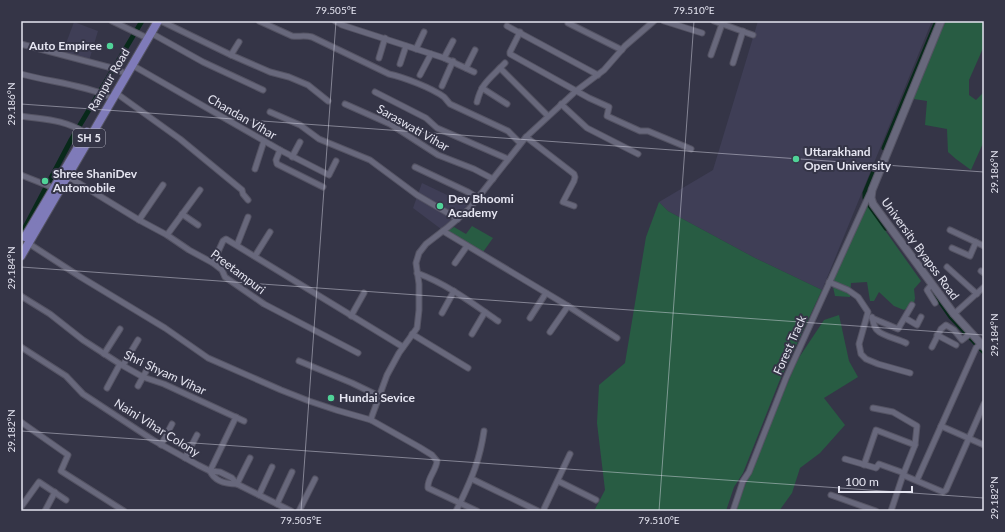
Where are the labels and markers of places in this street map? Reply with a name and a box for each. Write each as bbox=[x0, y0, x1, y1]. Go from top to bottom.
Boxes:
place label: Auto Empiree bbox=[28, 38, 103, 53]
marker: Auto Empiree bbox=[105, 41, 115, 51]
place label: Uttarakhand Open University bbox=[804, 144, 892, 173]
marker: Uttarakhand Open University bbox=[791, 154, 801, 164]
place label: Shree ShaniDev Automobile bbox=[52, 166, 138, 195]
marker: Shree ShaniDev Automobile bbox=[40, 176, 50, 186]
place label: Dev Bhoomi Academy bbox=[447, 191, 514, 220]
marker: Dev Bhoomi Academy bbox=[435, 201, 445, 211]
place label: Hundai Sevice bbox=[339, 390, 415, 405]
marker: Hundai Sevice bbox=[326, 393, 336, 403]

